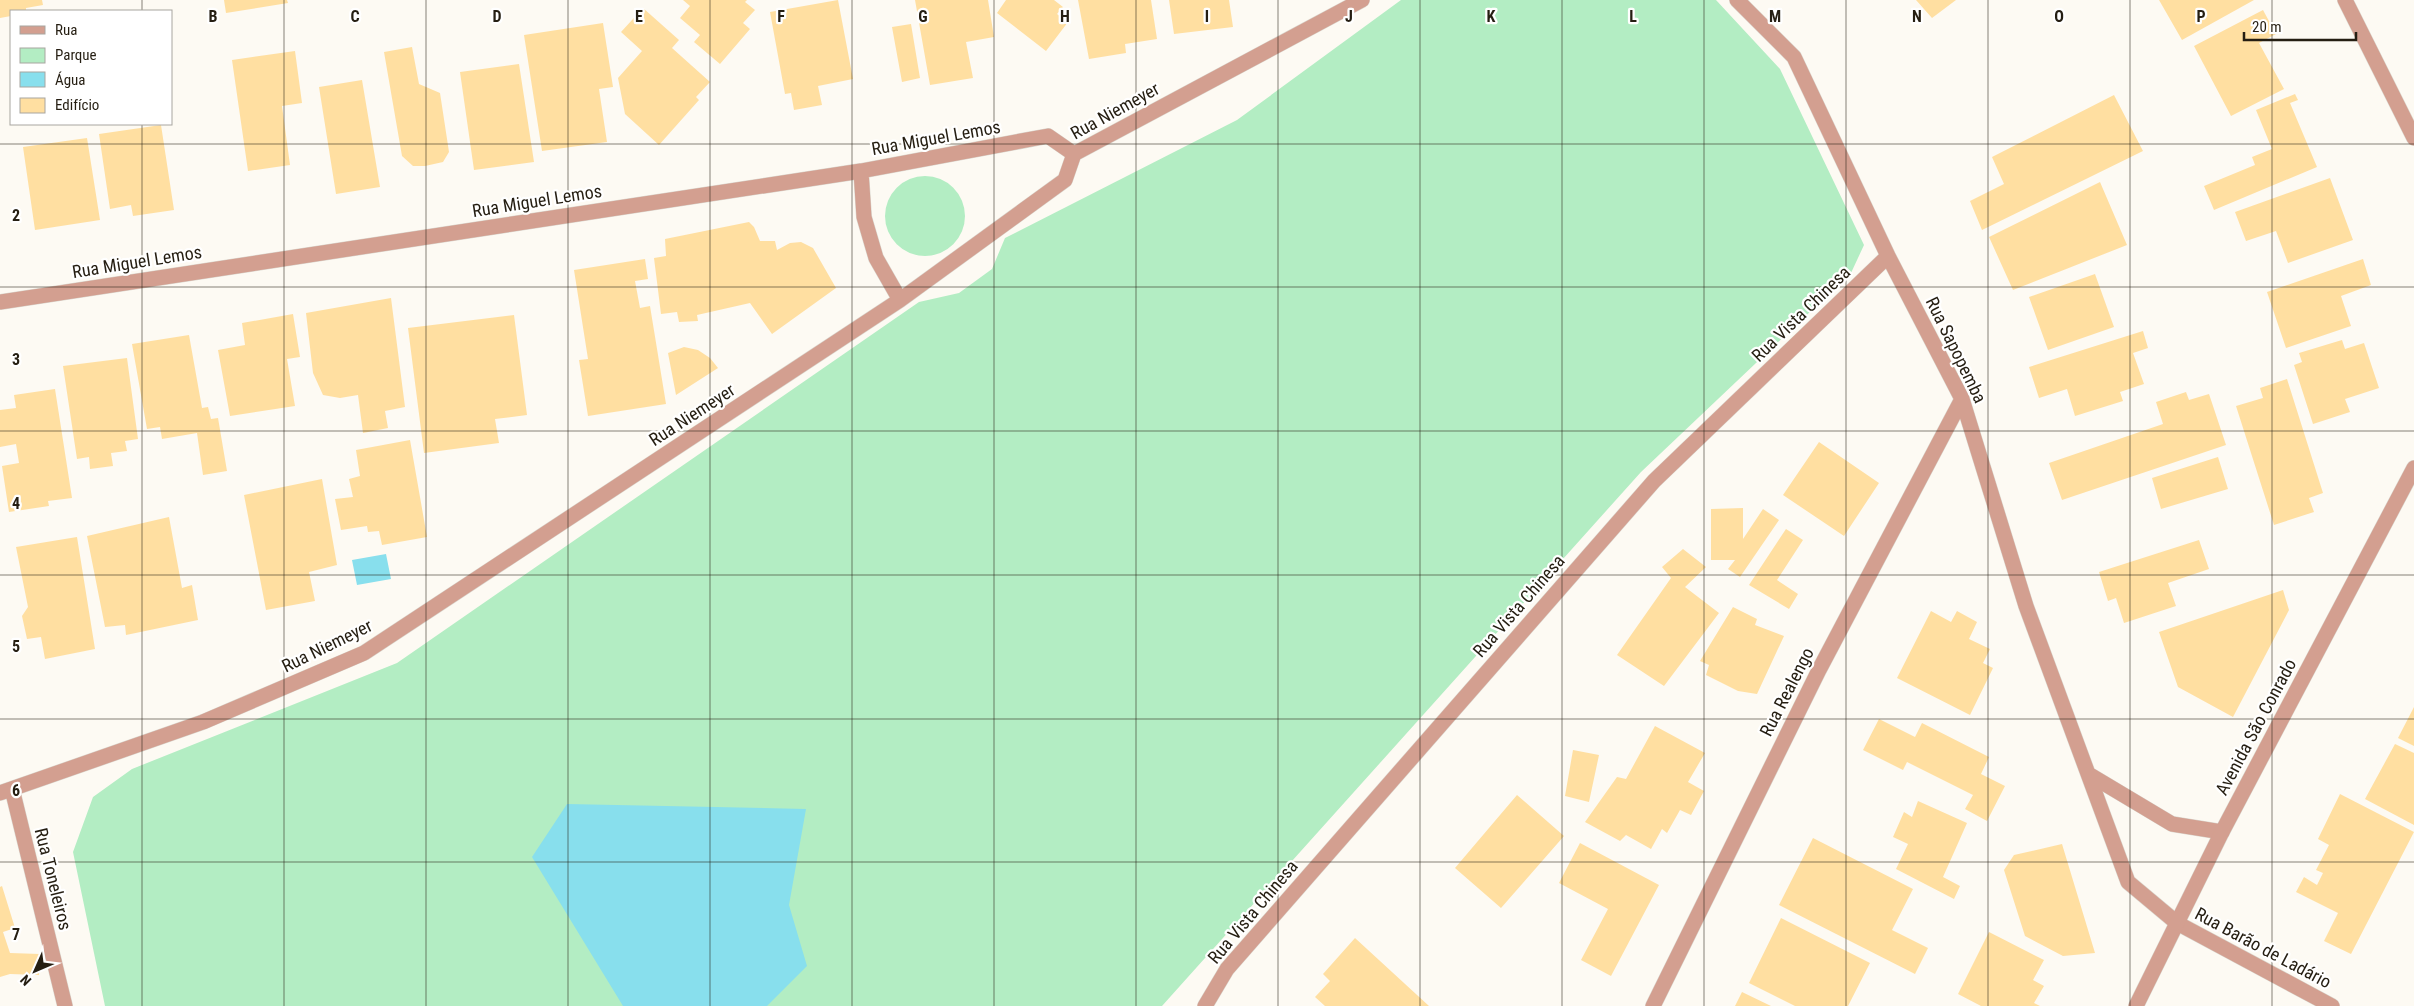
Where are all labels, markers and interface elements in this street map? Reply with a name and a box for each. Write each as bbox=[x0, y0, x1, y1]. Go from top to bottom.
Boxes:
text: B bbox=[209, 7, 218, 26]
text: C bbox=[350, 7, 360, 26]
text: D bbox=[492, 7, 502, 26]
text: E bbox=[635, 7, 643, 26]
text: F bbox=[777, 7, 785, 26]
text: G bbox=[918, 7, 928, 26]
text: H bbox=[1060, 7, 1070, 26]
text: I bbox=[1205, 7, 1209, 26]
text: J bbox=[1345, 7, 1353, 26]
text: K bbox=[1487, 7, 1496, 26]
text: L bbox=[1629, 7, 1637, 26]
text: M bbox=[1769, 7, 1781, 26]
text: N bbox=[1912, 7, 1922, 26]
text: O bbox=[2054, 7, 2064, 26]
text: P bbox=[2196, 7, 2206, 26]
legend bbox=[10, 10, 172, 125]
scale bar bbox=[2244, 10, 2356, 42]
text: 20 m bbox=[2252, 18, 2282, 36]
text: Rua bbox=[55, 21, 77, 39]
text: Parque bbox=[55, 46, 97, 64]
text: Água bbox=[55, 71, 85, 89]
street label: Rua Niemeyer bbox=[1067, 77, 1163, 143]
text: Edifício bbox=[55, 96, 99, 114]
street label: Rua Miguel Lemos bbox=[870, 116, 1002, 159]
street label: Rua Miguel Lemos bbox=[471, 180, 603, 221]
text: 2 bbox=[12, 206, 20, 225]
street label: Rua Miguel Lemos bbox=[71, 241, 203, 282]
street label: Rua Vista Chinesa bbox=[1747, 261, 1854, 366]
street label: Rua Sapopemba bbox=[1922, 293, 1991, 406]
text: 3 bbox=[12, 350, 20, 369]
street label: Rua Niemeyer bbox=[645, 379, 739, 450]
text: 4 bbox=[12, 494, 20, 513]
street label: Rua Vista Chinesa bbox=[1469, 550, 1569, 661]
street label: Rua Niemeyer bbox=[278, 614, 376, 676]
text: 5 bbox=[12, 637, 20, 656]
street label: Rua Realengo bbox=[1755, 644, 1818, 740]
street label: Avenida São Conrado bbox=[2211, 655, 2300, 798]
text: 6 bbox=[12, 781, 20, 800]
street label: Rua Toneleiros bbox=[31, 826, 76, 932]
street label: Rua Vista Chinesa bbox=[1203, 856, 1302, 968]
street label: Rua Barão de Ladário bbox=[2192, 903, 2335, 992]
text: 7 bbox=[12, 925, 20, 944]
north arrow bbox=[10, 946, 60, 996]
text: N bbox=[17, 972, 34, 989]

